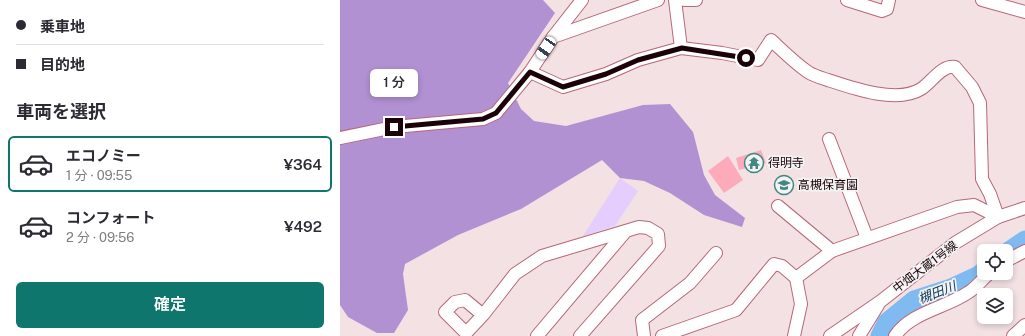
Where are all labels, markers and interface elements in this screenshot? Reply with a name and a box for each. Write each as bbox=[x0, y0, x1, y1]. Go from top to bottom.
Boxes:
text: 乗車地 bbox=[40, 18, 85, 35]
car bbox=[534, 35, 558, 61]
route start bbox=[737, 49, 755, 67]
text: 目的地 bbox=[40, 56, 85, 73]
callout: 1 分 bbox=[370, 69, 418, 97]
text: 1 分 bbox=[383, 75, 405, 90]
text: 車両を選択 bbox=[16, 101, 106, 122]
route end bbox=[385, 118, 403, 136]
icon: car bbox=[18, 146, 54, 182]
text: エコノミー bbox=[66, 147, 141, 164]
temple icon: 得明寺 bbox=[743, 152, 765, 174]
text: ¥364 bbox=[284, 156, 322, 173]
place label: 得明寺 bbox=[768, 156, 804, 170]
text: 1 分 · 09:55 bbox=[66, 168, 132, 183]
school or university icon: 高槻保育園 bbox=[773, 174, 795, 196]
place label: 高槻保育園 bbox=[798, 178, 858, 192]
icon: car bbox=[18, 208, 54, 244]
text: コンフォート bbox=[66, 209, 156, 226]
text: ¥492 bbox=[284, 218, 322, 235]
text: 2 分 · 09:56 bbox=[66, 230, 134, 245]
street label: 中畑大蔵1号線 bbox=[890, 238, 960, 296]
map controls bbox=[977, 244, 1013, 324]
button: locate bbox=[977, 244, 1013, 280]
water label: 槻田川 bbox=[916, 278, 960, 306]
button: 確定 bbox=[16, 282, 324, 328]
button: layers bbox=[977, 288, 1013, 324]

